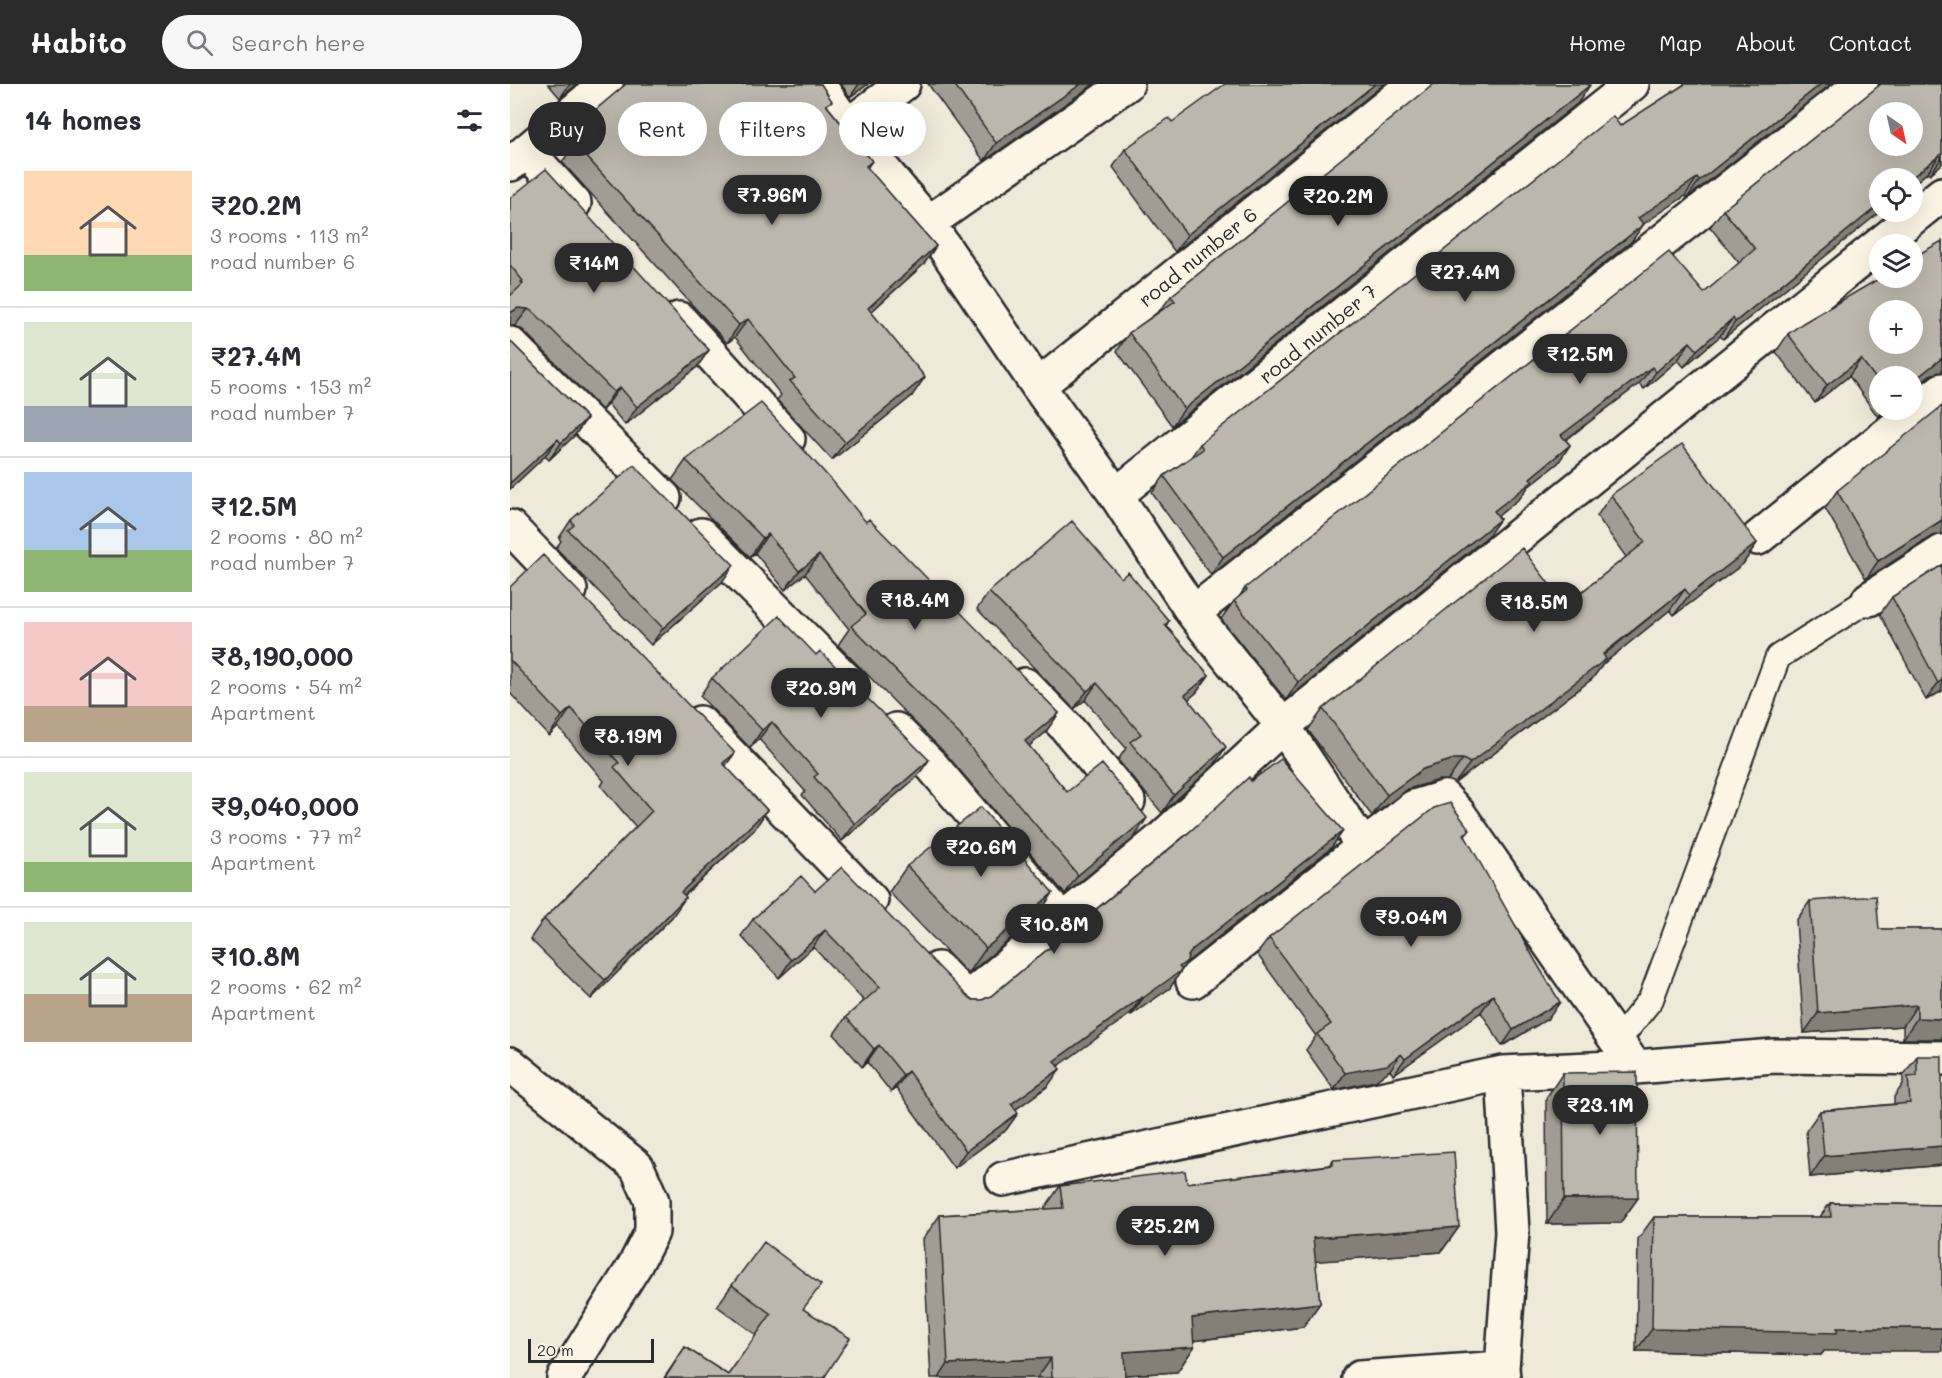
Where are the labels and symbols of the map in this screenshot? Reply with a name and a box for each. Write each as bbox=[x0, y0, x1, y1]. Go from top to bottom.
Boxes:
north arrow bbox=[1869, 102, 1923, 156]
pin: ₹7.96M bbox=[723, 175, 821, 226]
pin: ₹20.2M bbox=[1289, 176, 1387, 227]
street label: road number 6 bbox=[1133, 200, 1262, 312]
pin: ₹14M bbox=[558, 243, 630, 294]
pin: ₹27.4M bbox=[1416, 252, 1514, 303]
street label: road number 7 bbox=[1253, 278, 1382, 389]
pin: ₹12.5M bbox=[1531, 334, 1629, 385]
pin: ₹18.4M bbox=[866, 580, 964, 631]
pin: ₹18.5M bbox=[1485, 582, 1583, 633]
pin: ₹20.9M bbox=[772, 668, 870, 719]
pin: ₹8.19M bbox=[579, 716, 677, 767]
pin: ₹20.6M bbox=[932, 827, 1030, 878]
pin: ₹9.04M bbox=[1362, 897, 1460, 948]
pin: ₹10.8M bbox=[1005, 904, 1103, 955]
pin: ₹23.1M bbox=[1551, 1085, 1649, 1136]
pin: ₹25.2M bbox=[1116, 1206, 1214, 1257]
scale bar bbox=[528, 1336, 654, 1364]

